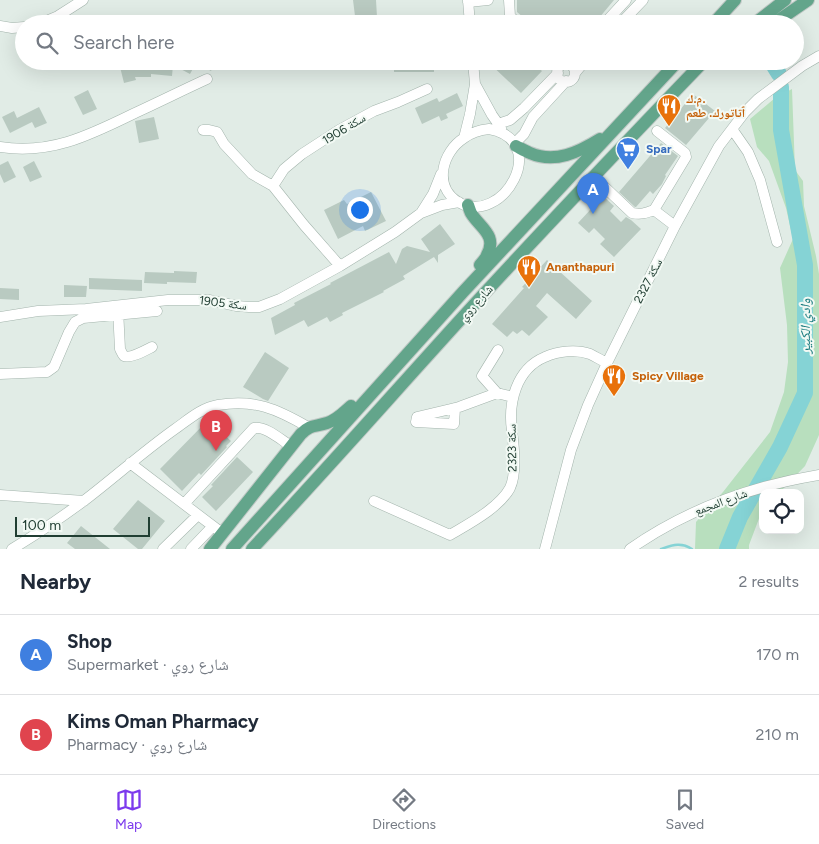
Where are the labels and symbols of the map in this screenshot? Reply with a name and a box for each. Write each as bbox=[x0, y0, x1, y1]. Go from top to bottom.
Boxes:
place label: م.ك. ٱتاتورك. طعم bbox=[686, 92, 745, 121]
restaurant icon: م.ك. ٱتاتورك. طعم bbox=[656, 93, 682, 127]
street label: سكة 1906 bbox=[320, 111, 368, 147]
supermarket icon: Spar bbox=[615, 136, 641, 170]
place label: Spar bbox=[646, 142, 672, 156]
pin: A bbox=[577, 173, 609, 214]
your location bbox=[347, 197, 373, 223]
restaurant icon: Ananthapuri bbox=[516, 254, 542, 288]
street label: سكة 2327 bbox=[631, 256, 665, 306]
place label: Ananthapuri bbox=[546, 260, 614, 274]
street label: شارع روي bbox=[456, 282, 498, 326]
street label: سكة 1905 bbox=[198, 293, 248, 313]
water label: وادي الكبير bbox=[797, 298, 816, 355]
restaurant icon: Spicy Village bbox=[601, 363, 627, 397]
place label: Spicy Village bbox=[632, 369, 704, 383]
pin: B bbox=[200, 410, 232, 451]
street label: سكة 2323 bbox=[505, 424, 519, 472]
street label: شارع المجمع bbox=[693, 486, 750, 519]
scale bar bbox=[15, 514, 150, 537]

